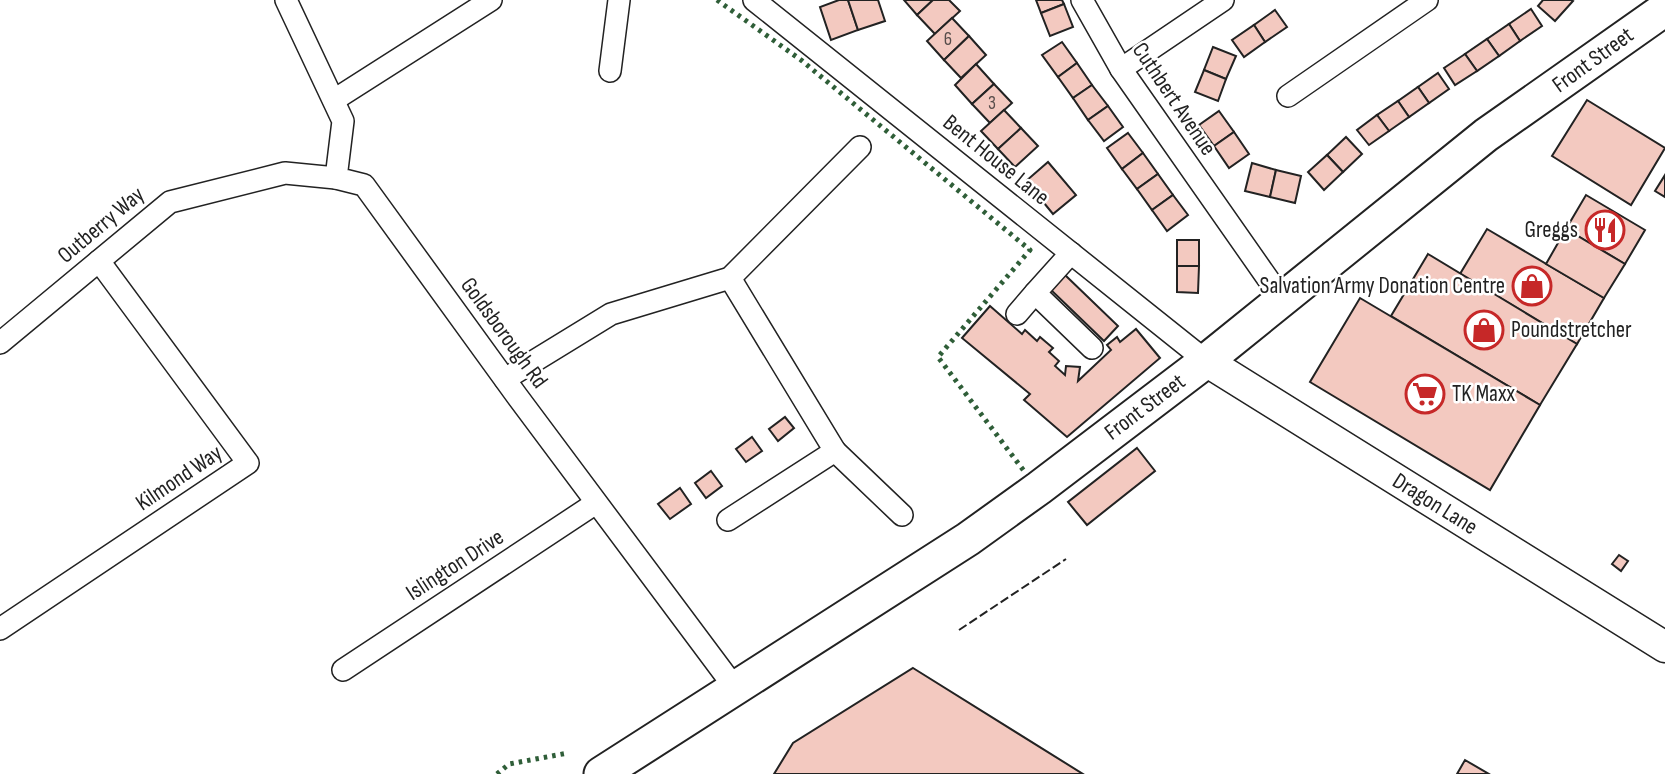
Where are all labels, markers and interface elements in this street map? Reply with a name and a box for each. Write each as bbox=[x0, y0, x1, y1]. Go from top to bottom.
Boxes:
street label: Front Street bbox=[1547, 21, 1639, 99]
house number: 6 bbox=[944, 28, 952, 51]
street label: Cuthbert Avenue bbox=[1126, 37, 1222, 161]
house number: 3 bbox=[988, 92, 996, 115]
street label: Bent House Lane bbox=[937, 109, 1055, 211]
street label: Outberry Way bbox=[52, 181, 150, 269]
restaurant icon: Greggs bbox=[1584, 209, 1626, 251]
place label: Greggs bbox=[1524, 216, 1578, 244]
shop icon: Salvation Army Donation Centre bbox=[1511, 265, 1553, 307]
street label: Goldsborough Rd bbox=[454, 272, 554, 394]
place label: Salvation Army Donation Centre bbox=[1260, 272, 1505, 300]
shop icon: Poundstretcher bbox=[1463, 309, 1505, 351]
place label: Poundstretcher bbox=[1511, 316, 1632, 344]
street label: Front Street bbox=[1099, 368, 1191, 446]
supermarket icon: TK Maxx bbox=[1404, 373, 1446, 415]
place label: TK Maxx bbox=[1452, 380, 1516, 408]
street label: Kilmond Way bbox=[130, 439, 228, 517]
street label: Dragon Lane bbox=[1387, 467, 1483, 541]
street label: Islington Drive bbox=[401, 523, 509, 607]

